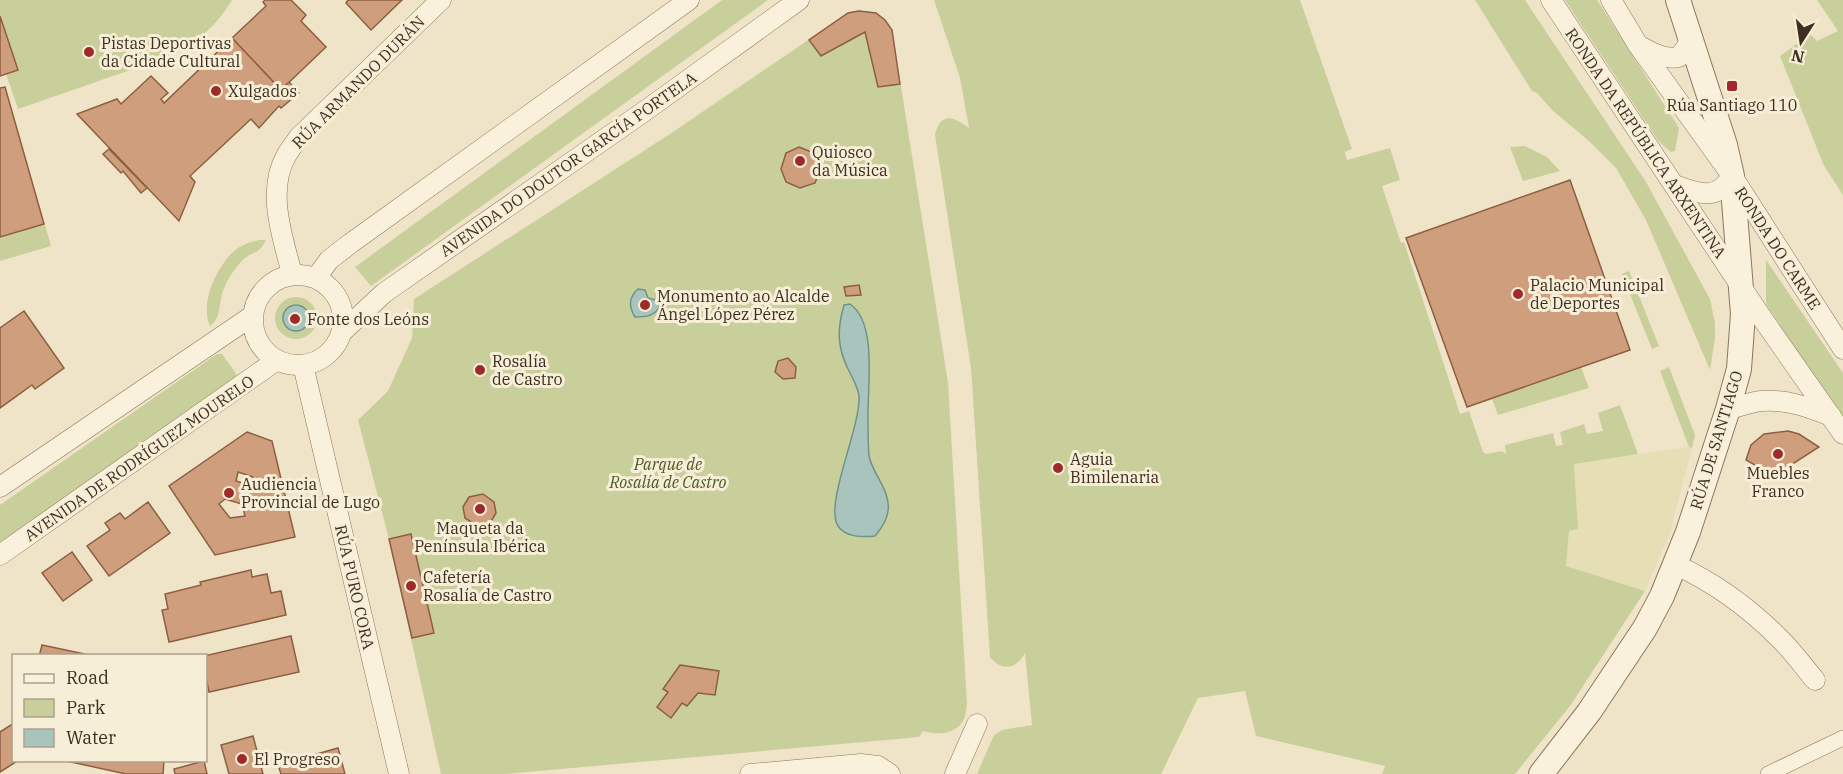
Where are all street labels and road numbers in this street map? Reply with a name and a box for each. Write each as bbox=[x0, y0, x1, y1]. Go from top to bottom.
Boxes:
street label: RÚA ARMANDO DURÁN bbox=[287, 11, 429, 153]
street label: RONDA DA REPÚBLICA ARXENTINA bbox=[1561, 24, 1732, 262]
street label: AVENIDA DO DOUTOR GARCÍA PORTELA bbox=[435, 66, 700, 261]
street label: RONDA DO CARME bbox=[1731, 183, 1825, 313]
street label: RÚA DE SANTIAGO bbox=[1684, 368, 1747, 512]
street label: AVENIDA DE RODRÍGUEZ MOURELO bbox=[20, 370, 258, 545]
street label: RÚA PURO CORA bbox=[331, 522, 380, 651]

